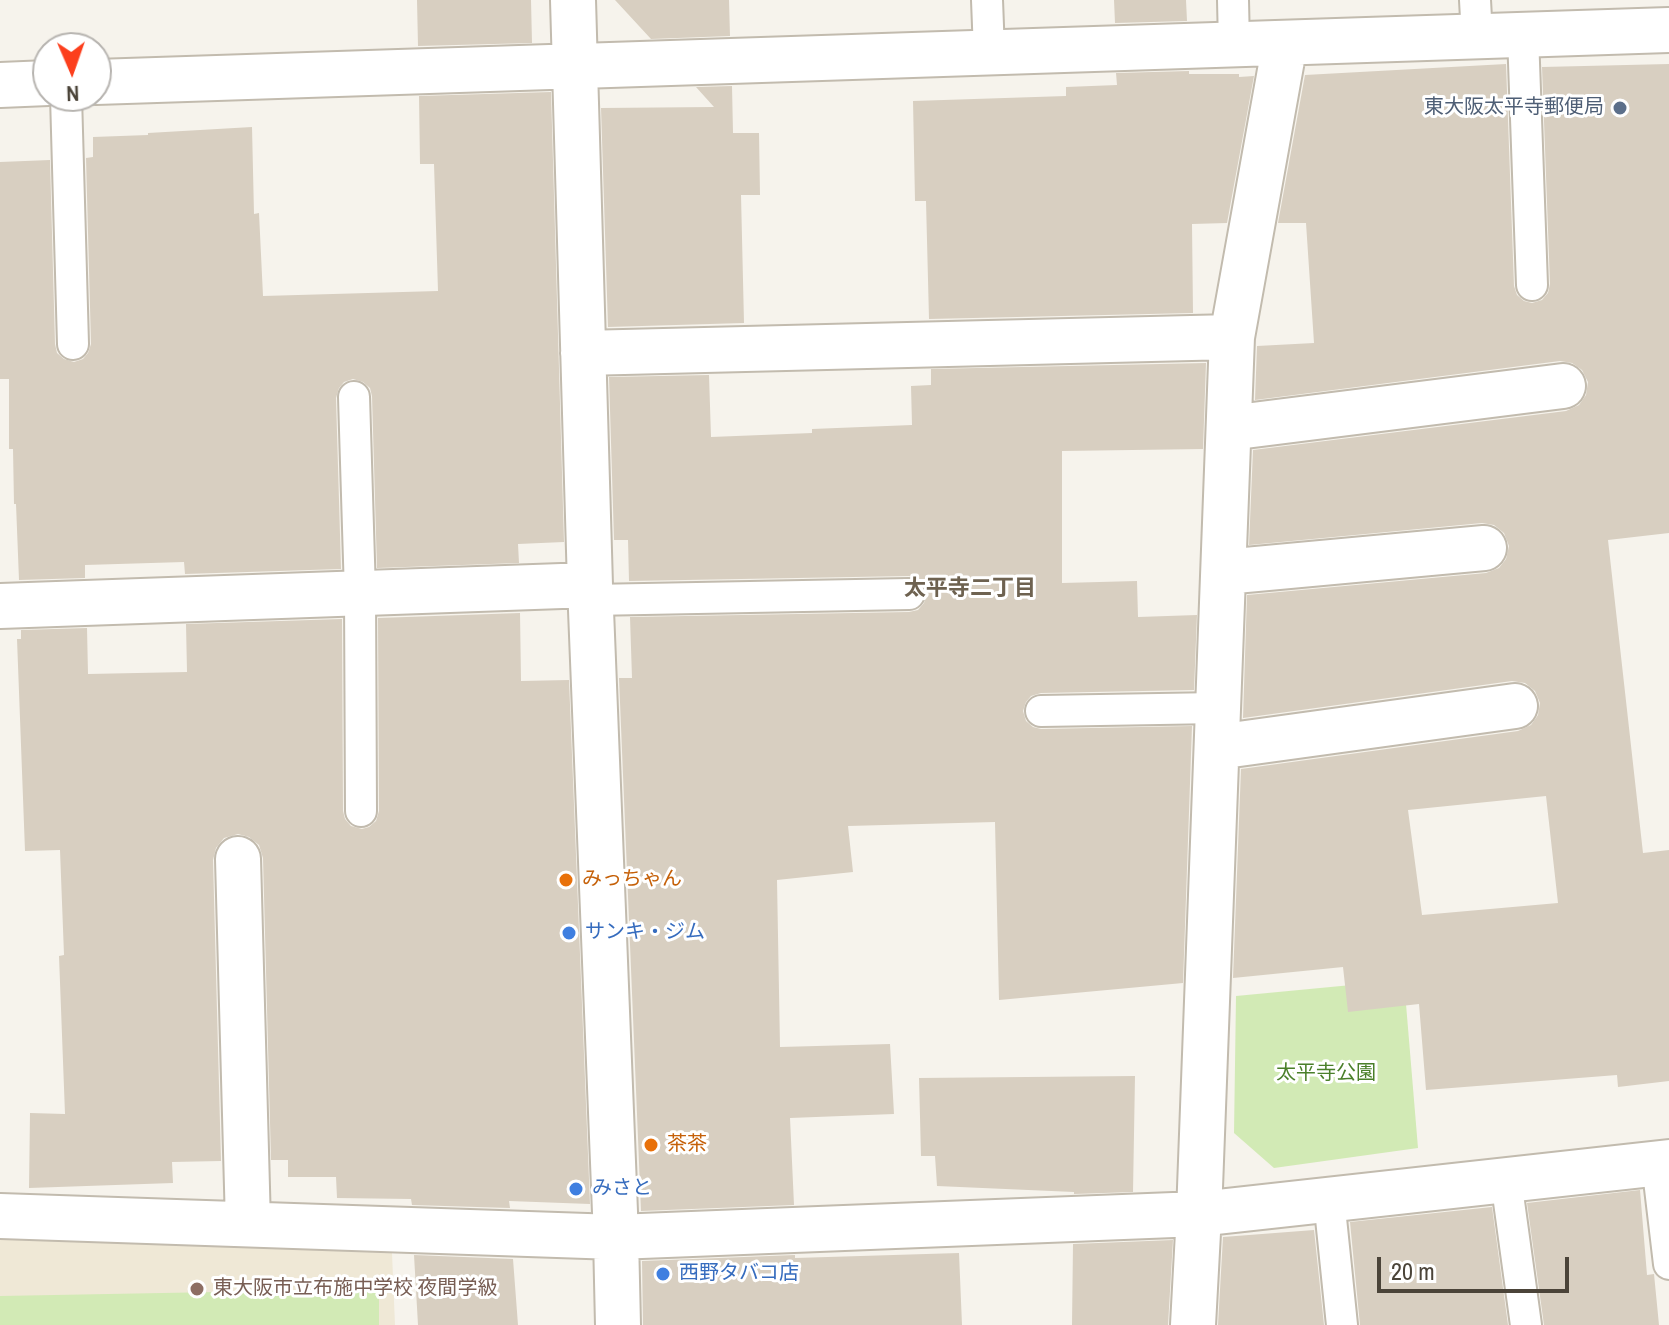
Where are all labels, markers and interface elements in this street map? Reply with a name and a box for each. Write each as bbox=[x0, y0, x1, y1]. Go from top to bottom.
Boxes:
north arrow bbox=[32, 32, 112, 112]
text: N bbox=[66, 79, 80, 109]
place label: 東大阪太平寺郵便局 bbox=[1424, 96, 1604, 120]
marker: 東大阪太平寺郵便局 bbox=[1611, 99, 1629, 117]
district label: 太平寺二丁目 bbox=[904, 576, 1036, 602]
place label: みっちゃん bbox=[582, 868, 682, 892]
marker: みっちゃん bbox=[557, 871, 575, 889]
place label: サンキ・ジム bbox=[585, 921, 705, 945]
marker: サンキ・ジム bbox=[560, 924, 578, 942]
park label: 太平寺公園 bbox=[1276, 1062, 1376, 1086]
place label: 茶茶 bbox=[667, 1133, 707, 1157]
marker: 茶茶 bbox=[642, 1136, 660, 1154]
place label: みさと bbox=[592, 1177, 652, 1201]
marker: みさと bbox=[567, 1180, 585, 1198]
scale bar bbox=[1381, 1241, 1573, 1291]
text: 20 m bbox=[1391, 1255, 1435, 1287]
place label: 西野タバコ店 bbox=[679, 1262, 799, 1286]
marker: 西野タバコ店 bbox=[654, 1265, 672, 1283]
place label: 東大阪市立布施中学校 夜間学級 bbox=[213, 1277, 498, 1301]
marker: 東大阪市立布施中学校 夜間学級 bbox=[188, 1280, 206, 1298]

